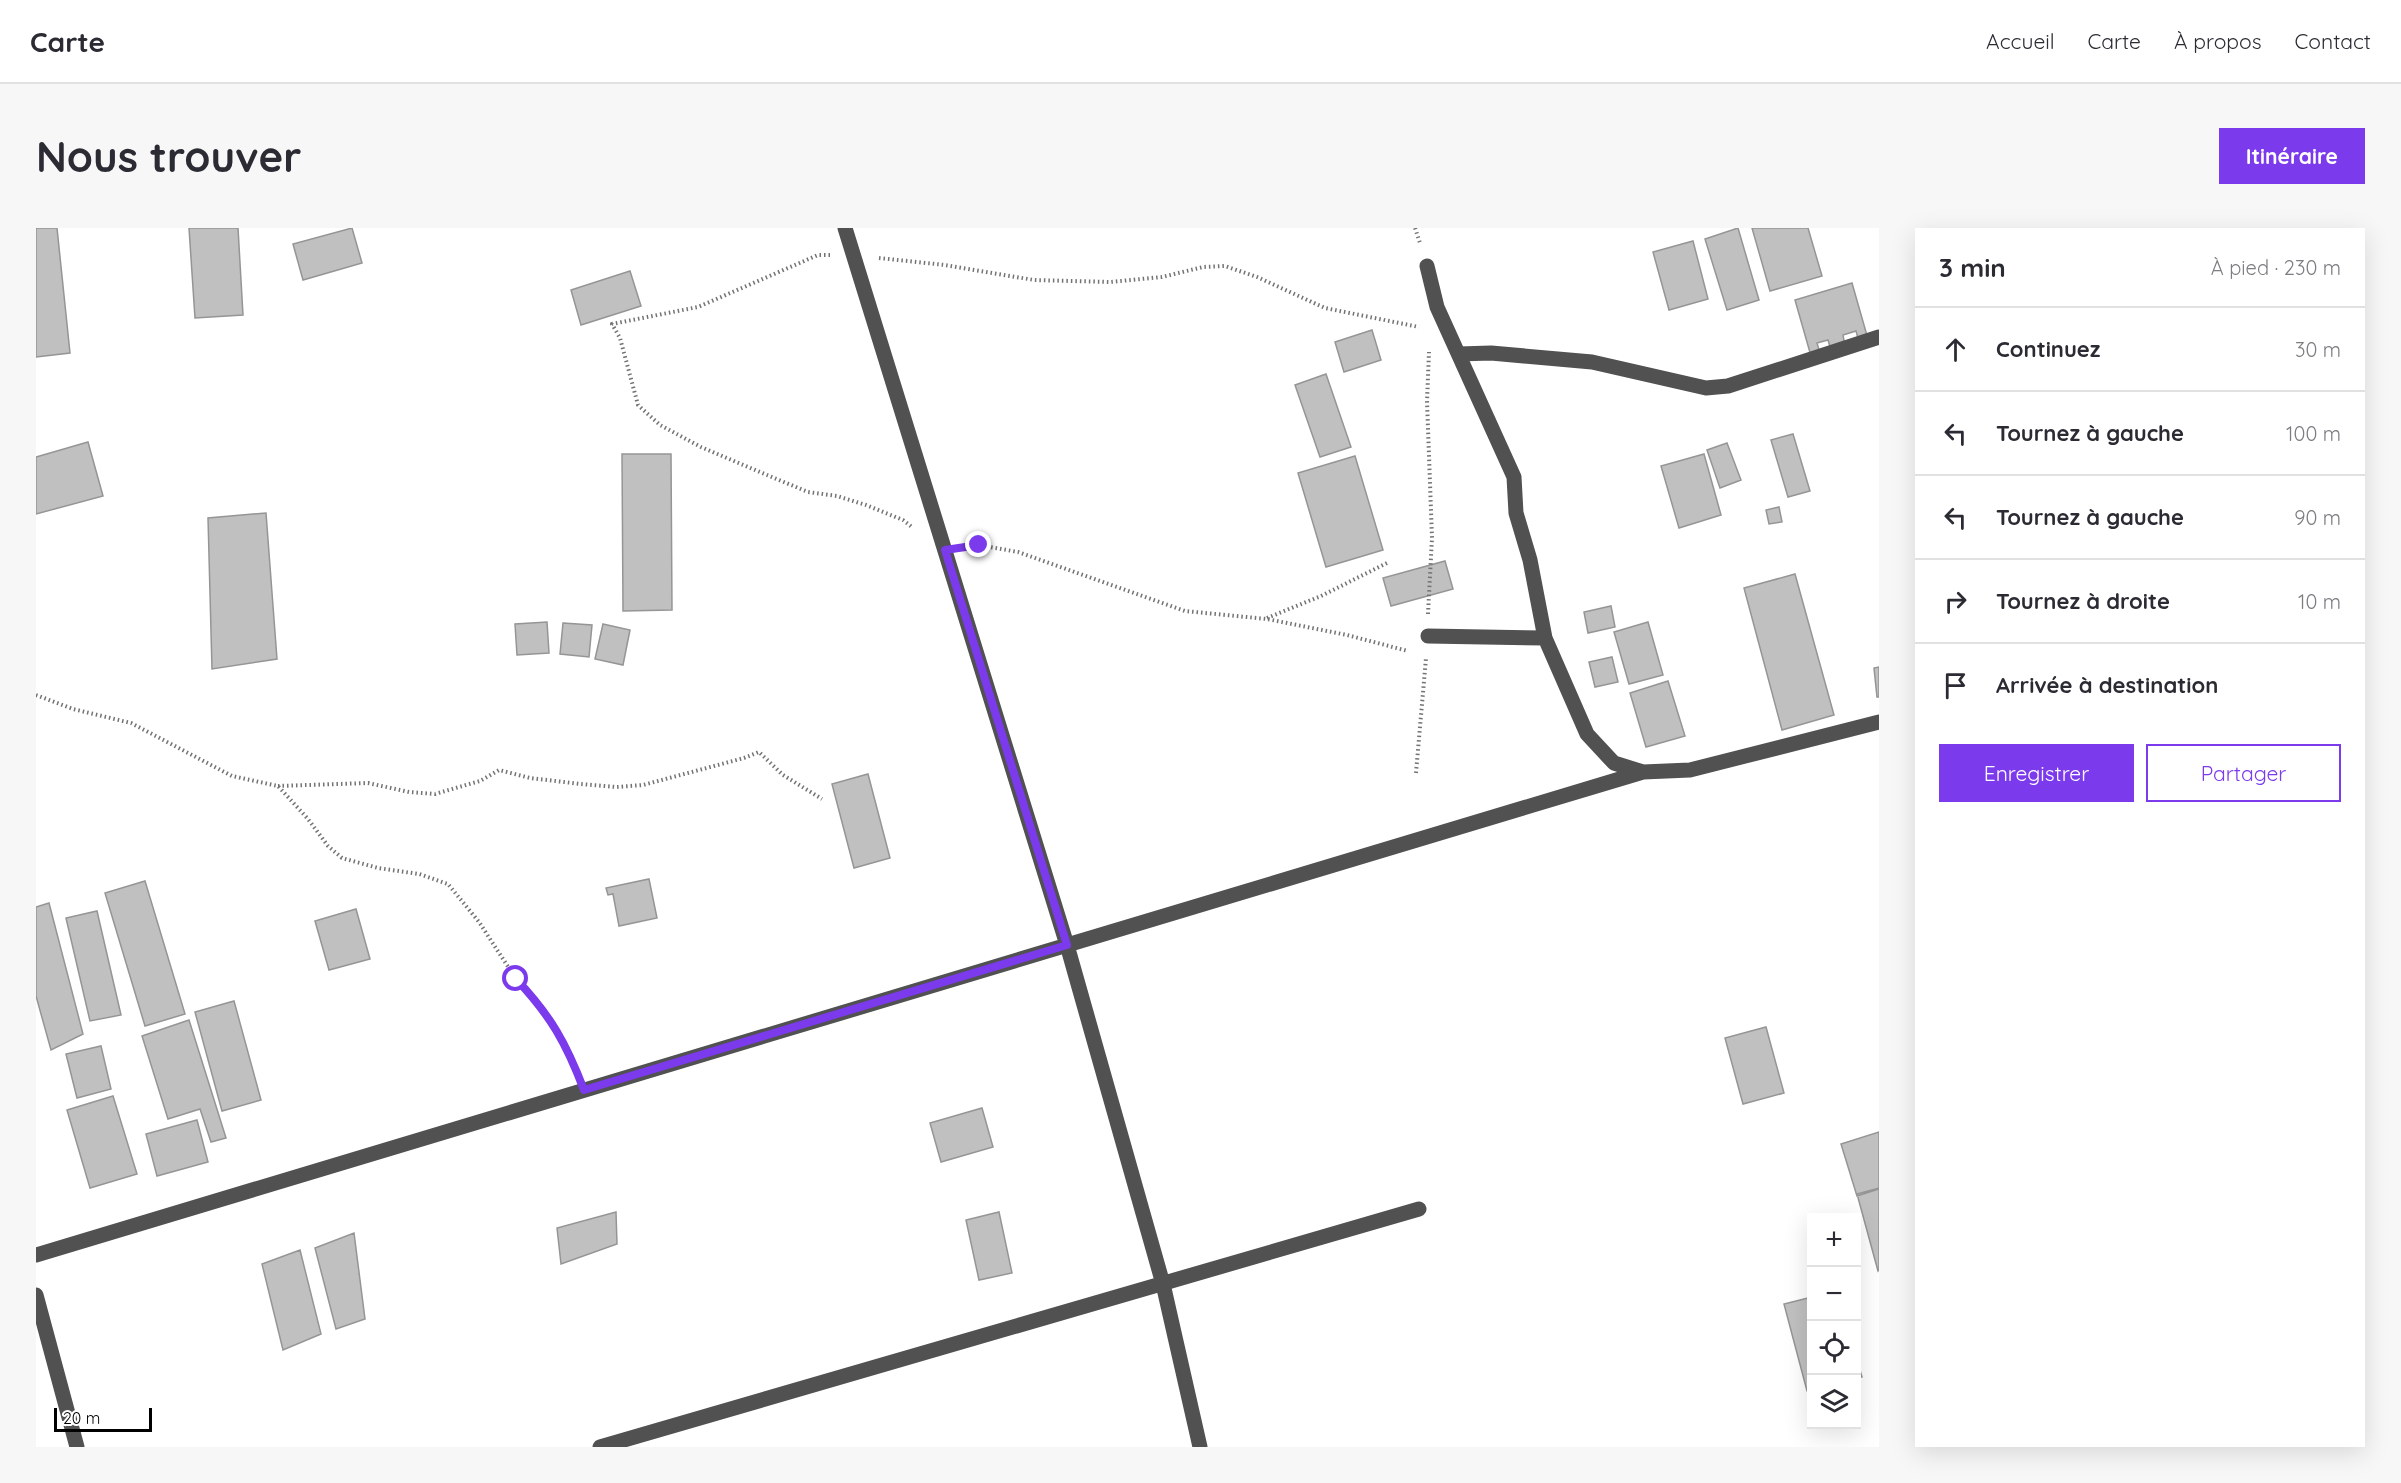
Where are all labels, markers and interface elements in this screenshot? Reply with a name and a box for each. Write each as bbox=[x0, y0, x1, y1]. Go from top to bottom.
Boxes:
text: Carte bbox=[30, 24, 105, 59]
text: Accueil bbox=[1986, 28, 2055, 54]
text: Carte bbox=[2088, 28, 2141, 54]
text: À propos bbox=[2174, 28, 2262, 54]
text: Contact bbox=[2295, 28, 2371, 54]
button: Itinéraire bbox=[2219, 128, 2365, 184]
text: Nous trouver bbox=[36, 130, 301, 183]
text: 3 min bbox=[1939, 251, 2006, 284]
text: À pied · 230 m bbox=[2211, 255, 2341, 280]
icon: ahead bbox=[1939, 333, 1972, 366]
text: Continuez bbox=[1996, 335, 2100, 363]
text: 30 m bbox=[2295, 337, 2341, 362]
icon: left bbox=[1939, 417, 1972, 450]
text: Tournez à gauche bbox=[1996, 419, 2184, 447]
text: 100 m bbox=[2286, 421, 2341, 446]
icon: left bbox=[1939, 501, 1972, 534]
text: Tournez à gauche bbox=[1996, 503, 2184, 531]
text: 90 m bbox=[2294, 505, 2341, 530]
route end bbox=[965, 531, 991, 557]
icon: right bbox=[1939, 585, 1972, 618]
text: Tournez à droite bbox=[1996, 587, 2170, 615]
text: 10 m bbox=[2298, 589, 2341, 614]
icon: arrive bbox=[1939, 669, 1972, 702]
text: Arrivée à destination bbox=[1996, 671, 2218, 699]
button: Enregistrer bbox=[1939, 744, 2134, 802]
button: Partager bbox=[2146, 744, 2341, 802]
route start bbox=[502, 965, 528, 991]
map controls bbox=[1807, 1213, 1861, 1429]
button: + bbox=[1807, 1213, 1861, 1267]
button: − bbox=[1807, 1267, 1861, 1321]
button: locate bbox=[1807, 1321, 1861, 1375]
button: layers bbox=[1807, 1375, 1861, 1429]
scale bar bbox=[54, 1405, 152, 1432]
text: 20 m bbox=[63, 1408, 100, 1428]

